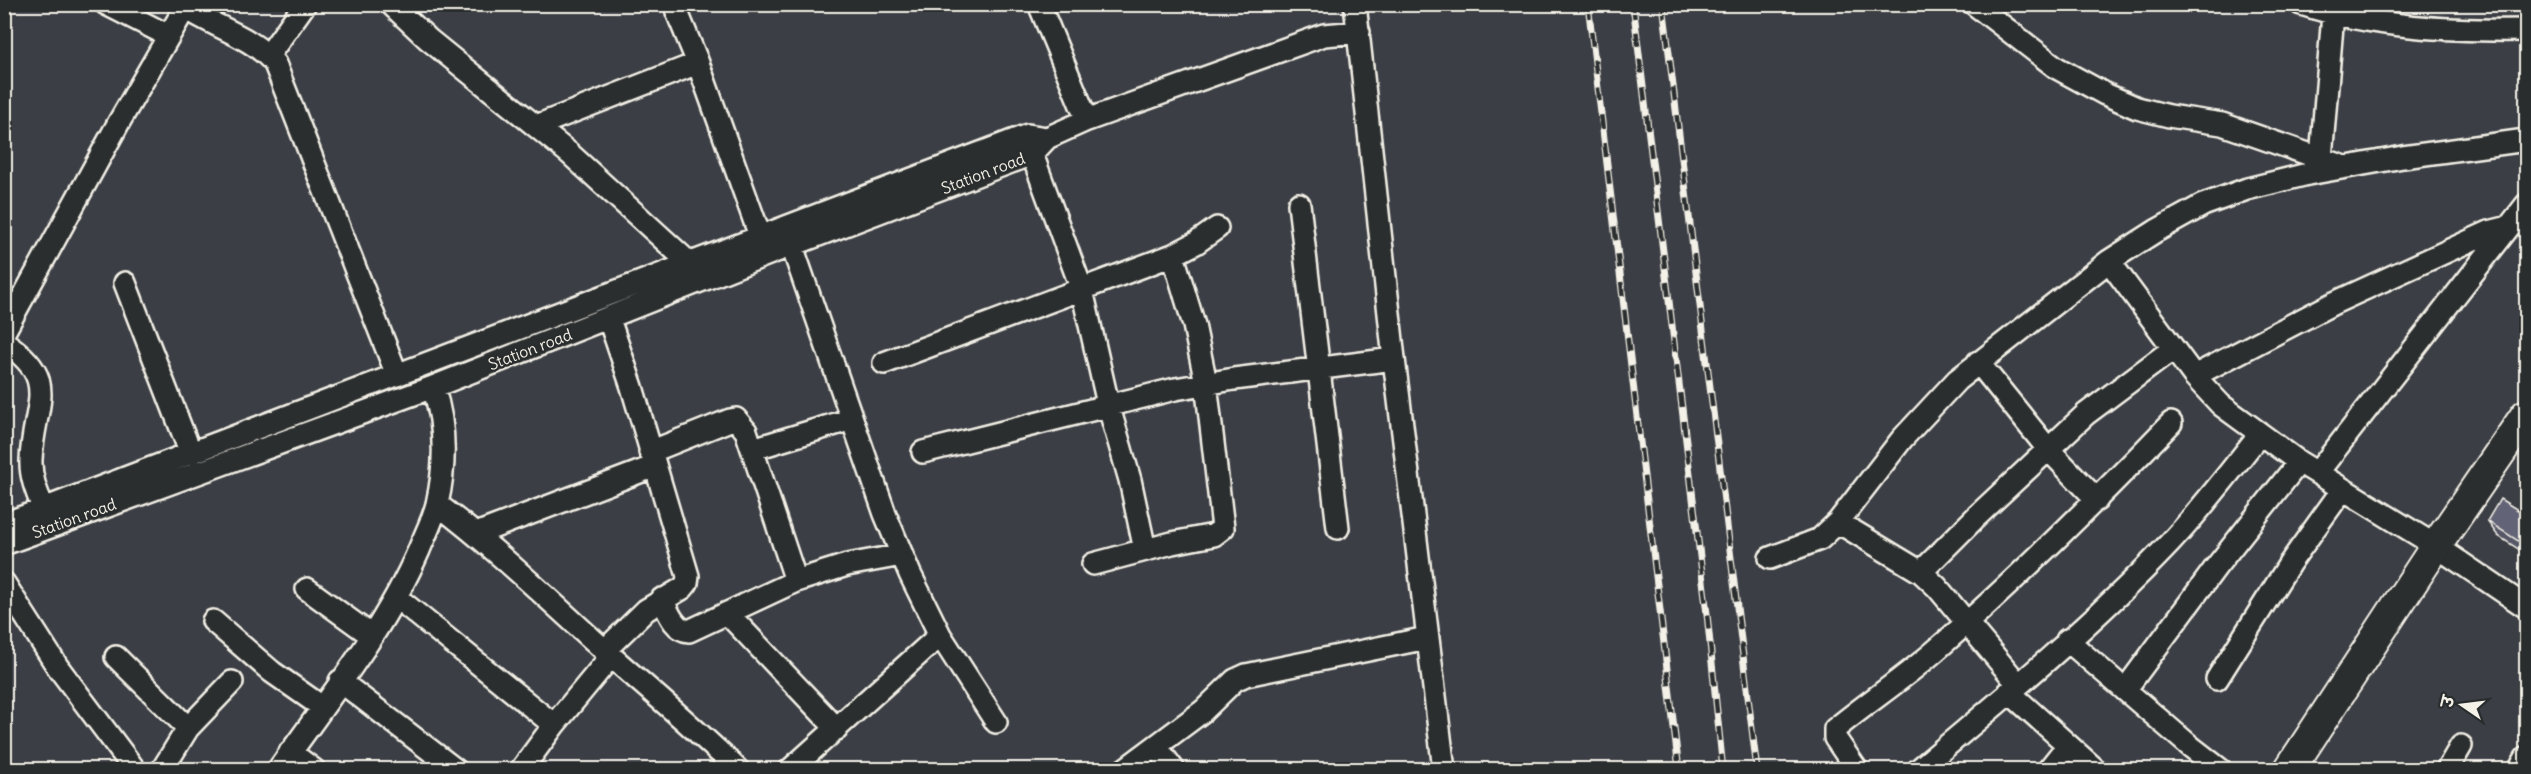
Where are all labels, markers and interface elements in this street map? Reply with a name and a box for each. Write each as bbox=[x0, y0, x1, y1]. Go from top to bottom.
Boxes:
street label: Station road bbox=[938, 148, 1028, 198]
street label: Station road bbox=[485, 324, 575, 374]
street label: Station road bbox=[29, 494, 119, 542]
north arrow bbox=[2432, 675, 2492, 735]
text: उ bbox=[2436, 692, 2459, 711]

